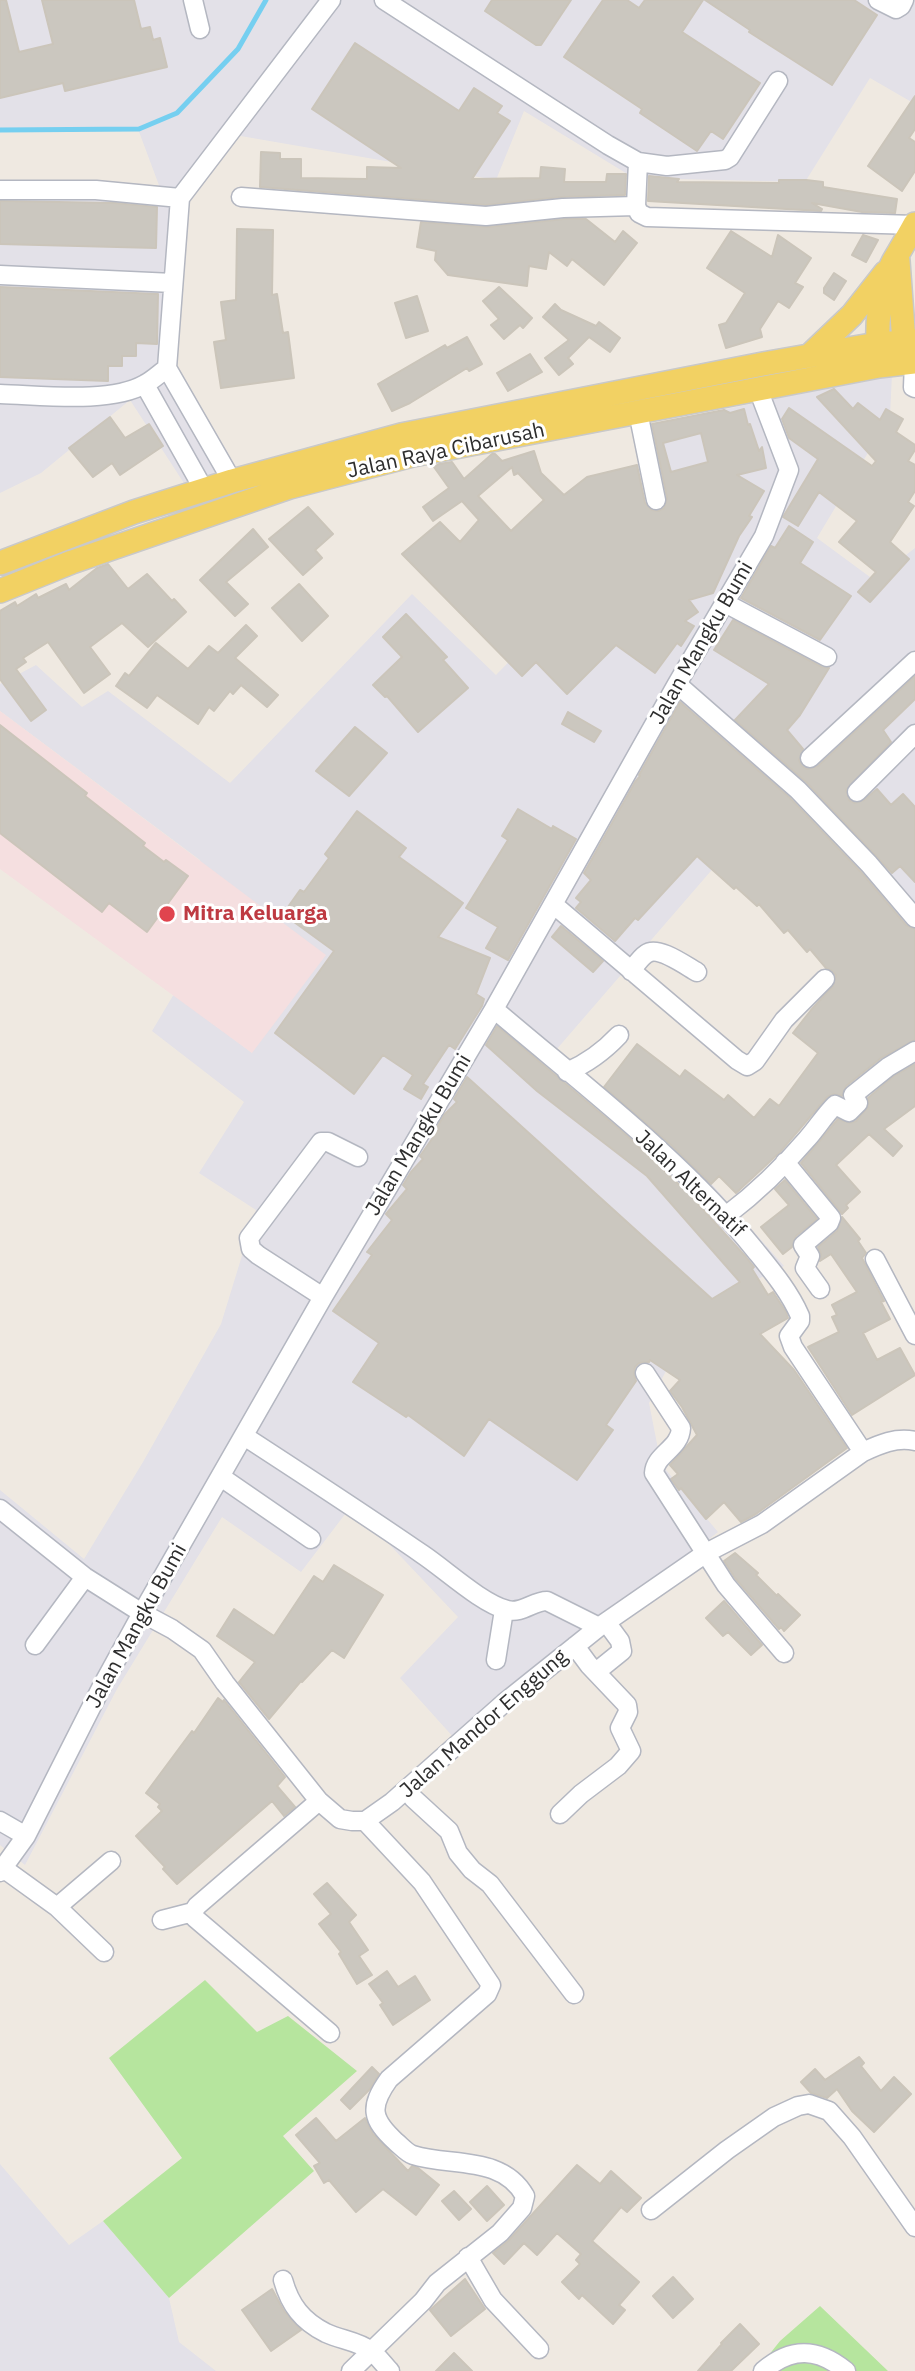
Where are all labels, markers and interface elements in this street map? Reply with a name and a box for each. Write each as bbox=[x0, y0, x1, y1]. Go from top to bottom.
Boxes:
street label: Jalan Raya Cibarusah bbox=[345, 418, 547, 484]
street label: Jalan Mangku Bumi bbox=[645, 557, 759, 729]
place label: Mitra Keluarga bbox=[183, 901, 328, 927]
marker: Mitra Keluarga bbox=[157, 904, 177, 924]
street label: Jalan Mangku Bumi bbox=[361, 1050, 477, 1220]
street label: Jalan Alternatif bbox=[629, 1125, 751, 1243]
street label: Jalan Mangku Bumi bbox=[81, 1539, 193, 1713]
street label: Jalan Mandor Enggung bbox=[395, 1644, 573, 1804]

